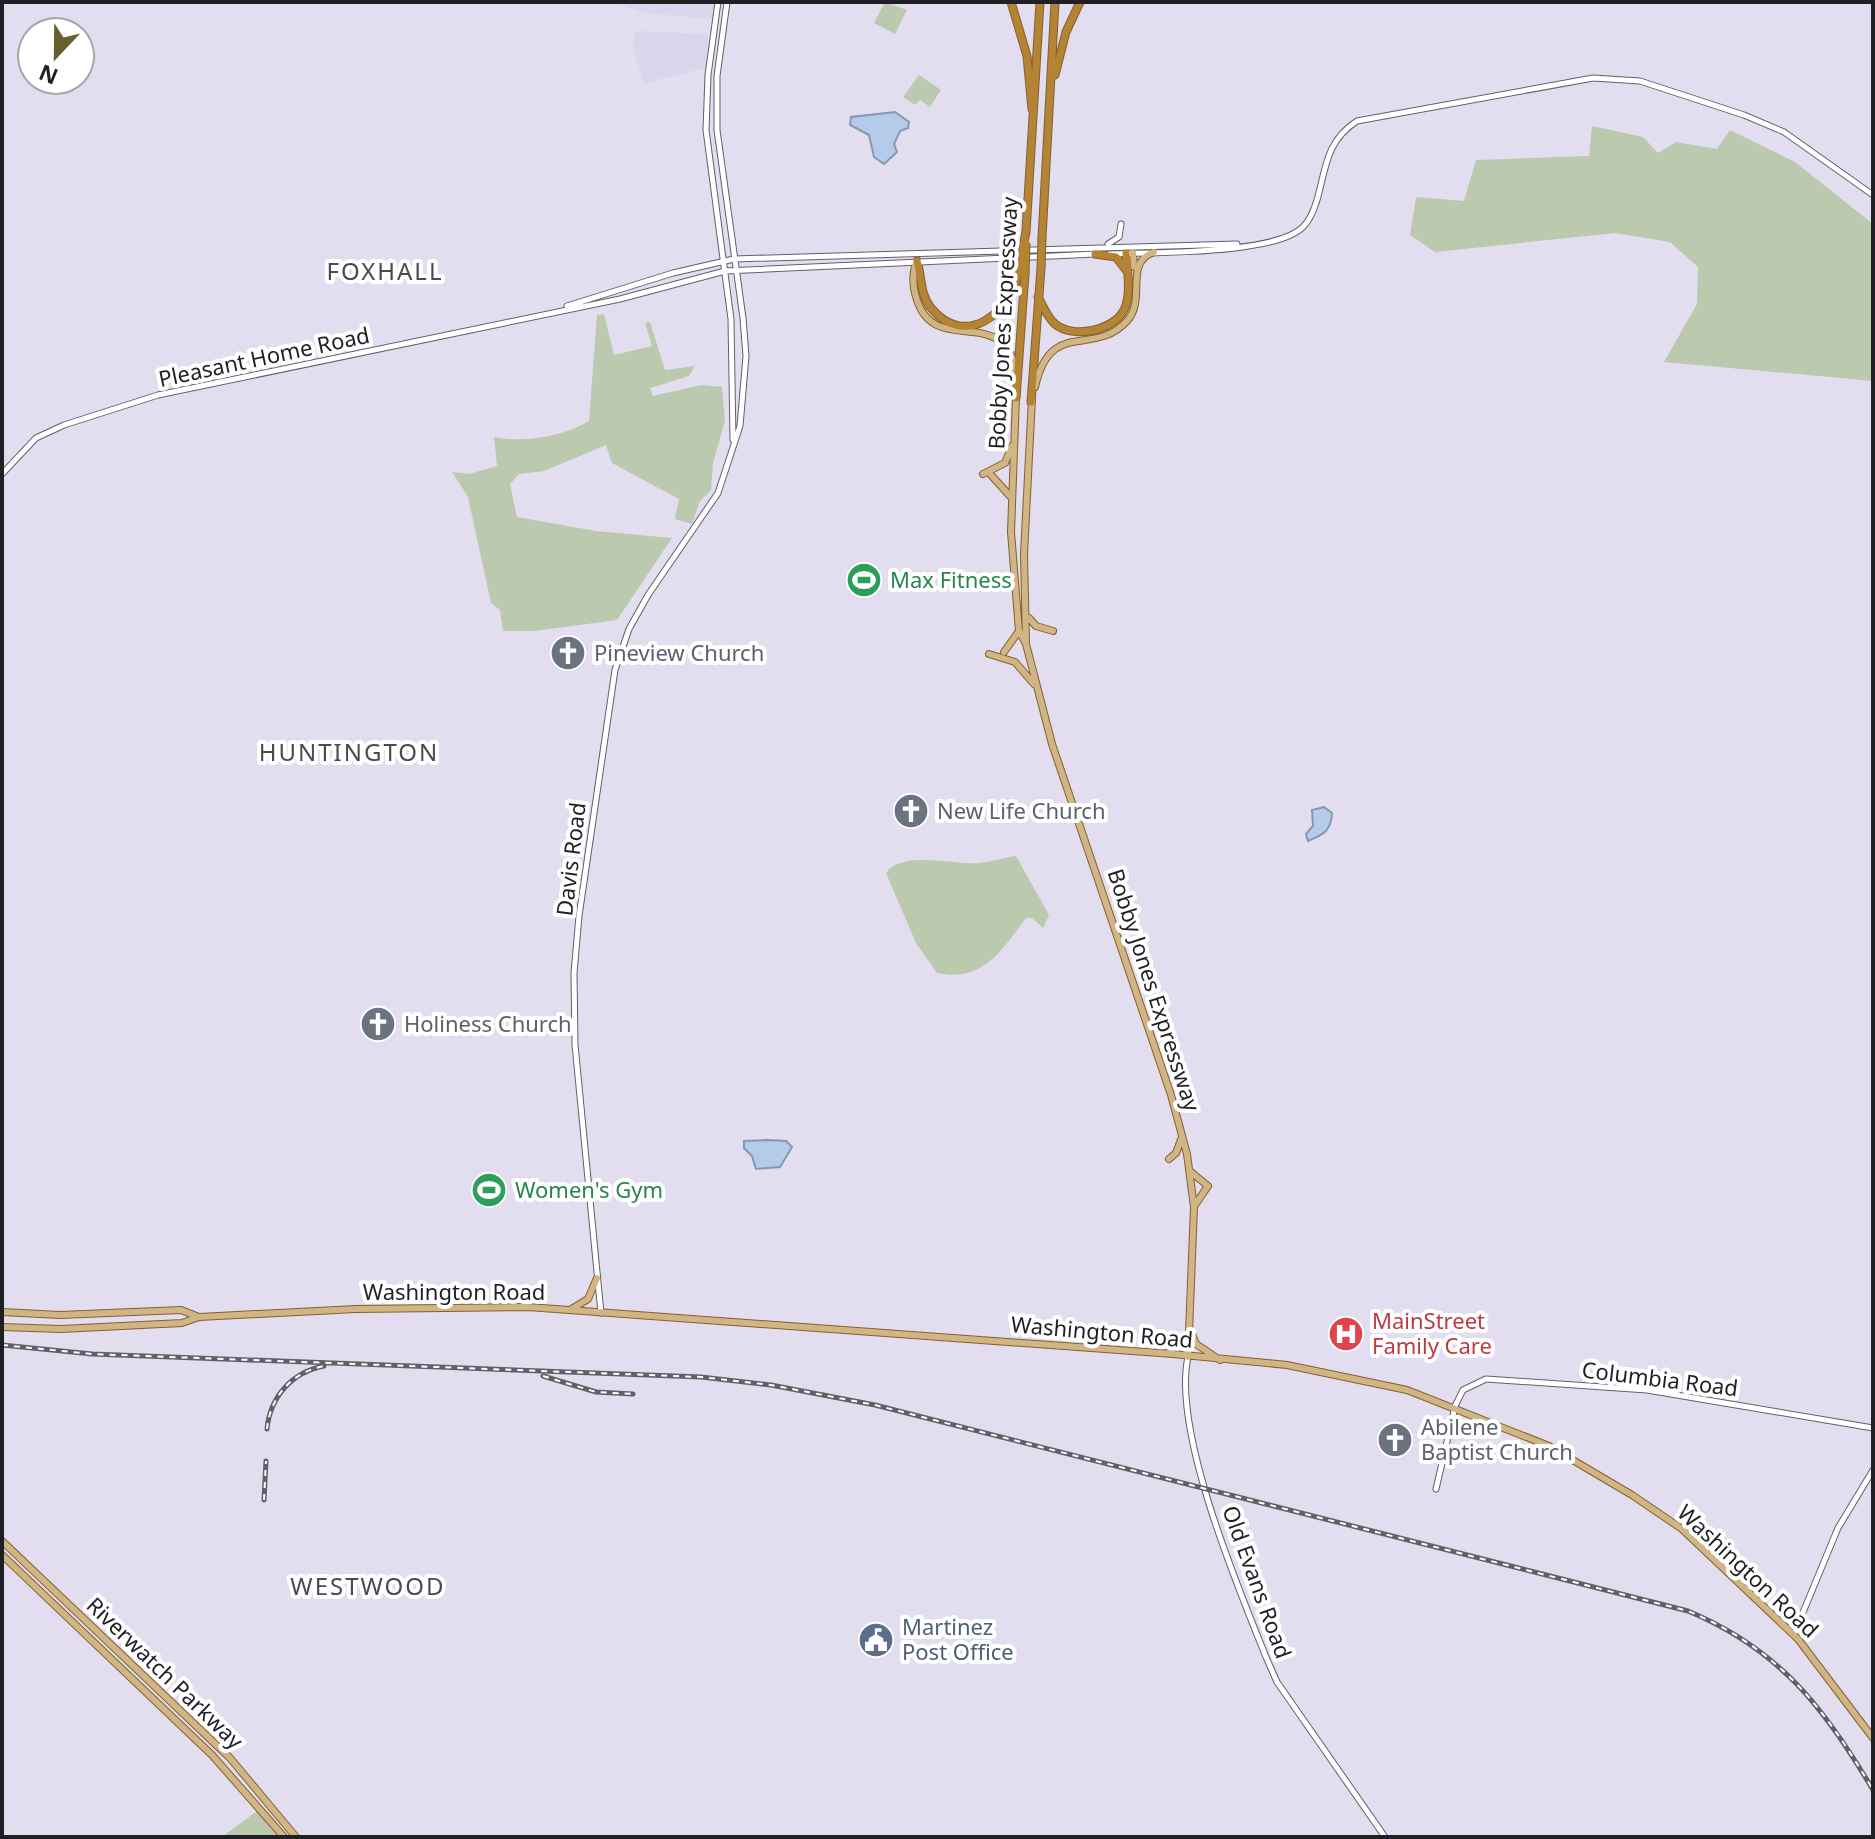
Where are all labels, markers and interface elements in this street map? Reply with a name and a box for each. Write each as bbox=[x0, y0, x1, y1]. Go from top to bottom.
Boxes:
north arrow bbox=[16, 16, 96, 96]
text: N bbox=[34, 58, 62, 93]
street label: Bobby Jones Expressway bbox=[980, 195, 1024, 450]
district label: FOXHALL bbox=[326, 254, 444, 287]
street label: Pleasant Home Road bbox=[155, 319, 372, 393]
sports icon: Max Fitness bbox=[845, 561, 883, 599]
place label: Max Fitness bbox=[890, 564, 1012, 594]
church icon: Pineview Church bbox=[549, 634, 587, 672]
place label: Pineview Church bbox=[594, 637, 764, 667]
district label: HUNTINGTON bbox=[259, 735, 439, 768]
church icon: New Life Church bbox=[892, 792, 930, 830]
place label: New Life Church bbox=[937, 795, 1106, 825]
street label: Davis Road bbox=[548, 800, 592, 917]
street label: Bobby Jones Expressway bbox=[1102, 865, 1209, 1115]
church icon: Holiness Church bbox=[359, 1005, 397, 1043]
place label: Holiness Church bbox=[404, 1008, 572, 1038]
sports icon: Women's Gym bbox=[470, 1171, 508, 1209]
place label: Women's Gym bbox=[515, 1174, 663, 1204]
street label: Washington Road bbox=[363, 1276, 545, 1306]
place label: MainStreet Family Care bbox=[1372, 1305, 1492, 1360]
street label: Washington Road bbox=[1010, 1308, 1194, 1354]
hospital icon: MainStreet Family Care bbox=[1327, 1315, 1365, 1353]
street label: Columbia Road bbox=[1580, 1354, 1740, 1402]
place label: Abilene Baptist Church bbox=[1421, 1411, 1573, 1466]
church icon: Abilene Baptist Church bbox=[1376, 1421, 1414, 1459]
street label: Washington Road bbox=[1672, 1497, 1826, 1644]
street label: Old Evans Road bbox=[1216, 1501, 1299, 1662]
district label: WESTWOOD bbox=[290, 1569, 446, 1602]
street label: Riverwatch Parkway bbox=[81, 1590, 251, 1755]
place label: Martinez Post Office bbox=[902, 1611, 1014, 1666]
public building icon: Martinez Post Office bbox=[857, 1621, 895, 1659]

